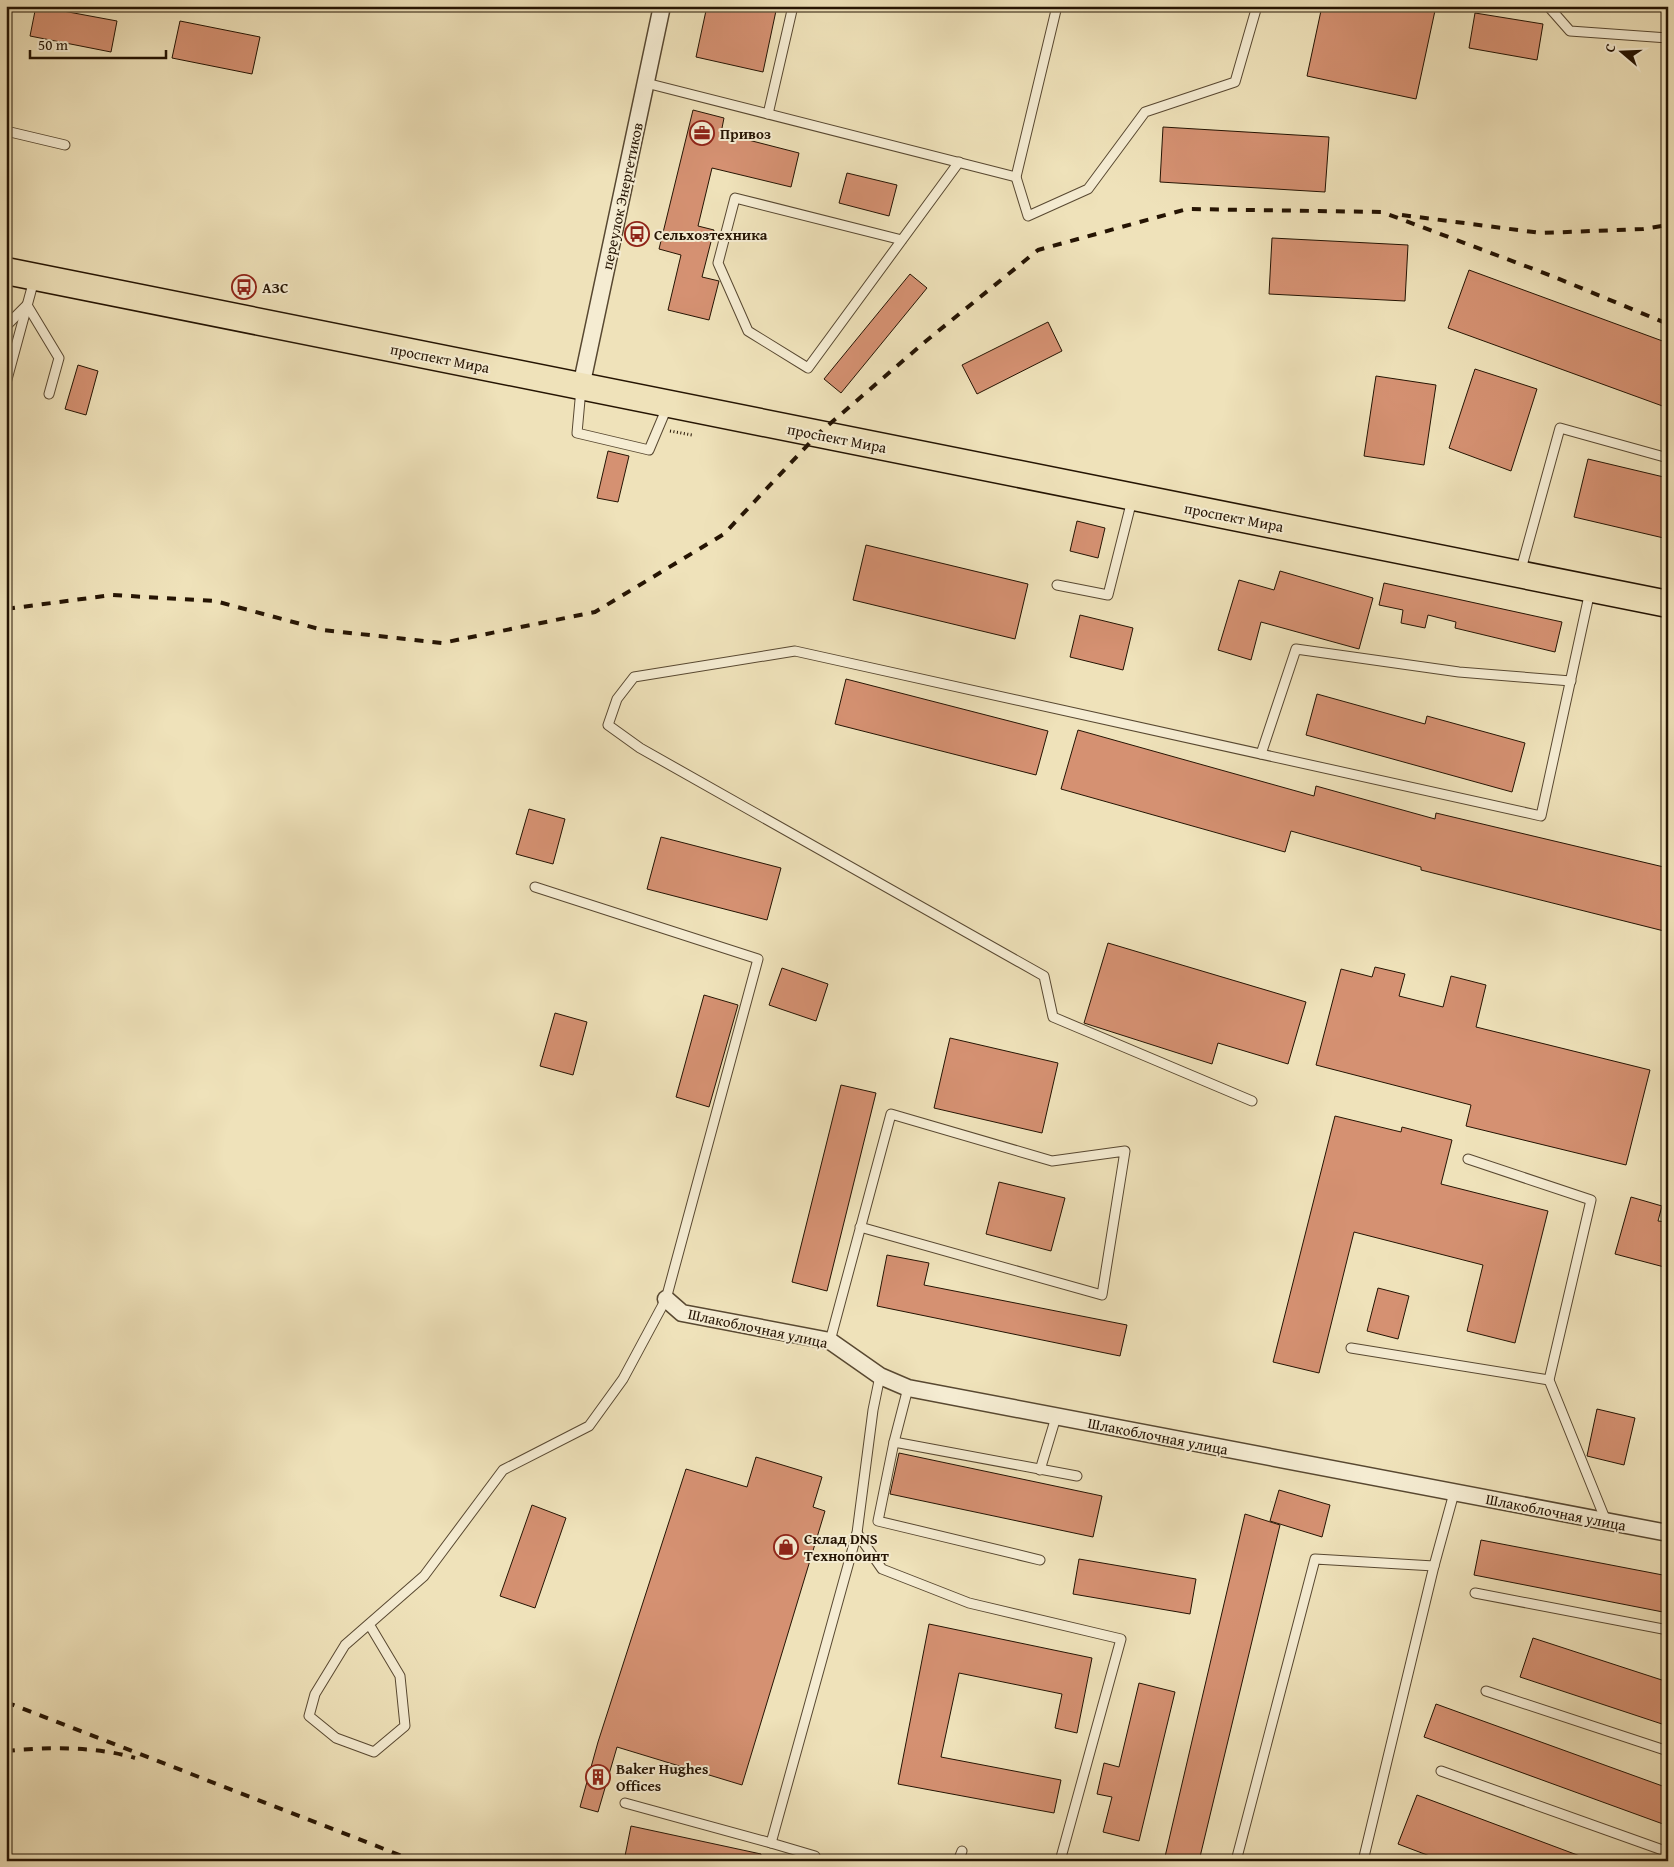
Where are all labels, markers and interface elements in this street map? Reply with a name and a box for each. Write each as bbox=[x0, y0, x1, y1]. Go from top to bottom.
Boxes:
scale bar bbox=[30, 28, 166, 60]
north arrow bbox=[1596, 28, 1646, 78]
text: 50 m bbox=[38, 34, 69, 55]
text: С bbox=[1599, 41, 1620, 55]
street label: переулок Энергетиков bbox=[596, 120, 648, 272]
office icon: Привоз bbox=[689, 120, 715, 146]
place label: Привоз bbox=[720, 123, 771, 144]
bus stop icon: Сельхозтехника bbox=[624, 221, 650, 247]
place label: Сельхозтехника bbox=[654, 224, 768, 245]
bus stop icon: АЗС bbox=[231, 274, 257, 300]
place label: АЗС bbox=[262, 277, 288, 298]
street label: проспект Мира bbox=[389, 338, 492, 378]
street label: проспект Мира bbox=[786, 418, 889, 458]
street label: проспект Мира bbox=[1183, 497, 1286, 537]
street label: Шлакоблочная улица bbox=[686, 1303, 831, 1353]
street label: Шлакоблочная улица bbox=[1086, 1412, 1231, 1460]
street label: Шлакоблочная улица bbox=[1484, 1488, 1629, 1536]
place label: Склад DNS Технопоинт bbox=[804, 1528, 890, 1566]
shop icon: Склад DNS Технопоинт bbox=[773, 1534, 799, 1560]
place label: Baker Hughes Offices bbox=[616, 1758, 708, 1796]
building icon: Baker Hughes Offices bbox=[585, 1764, 611, 1790]

